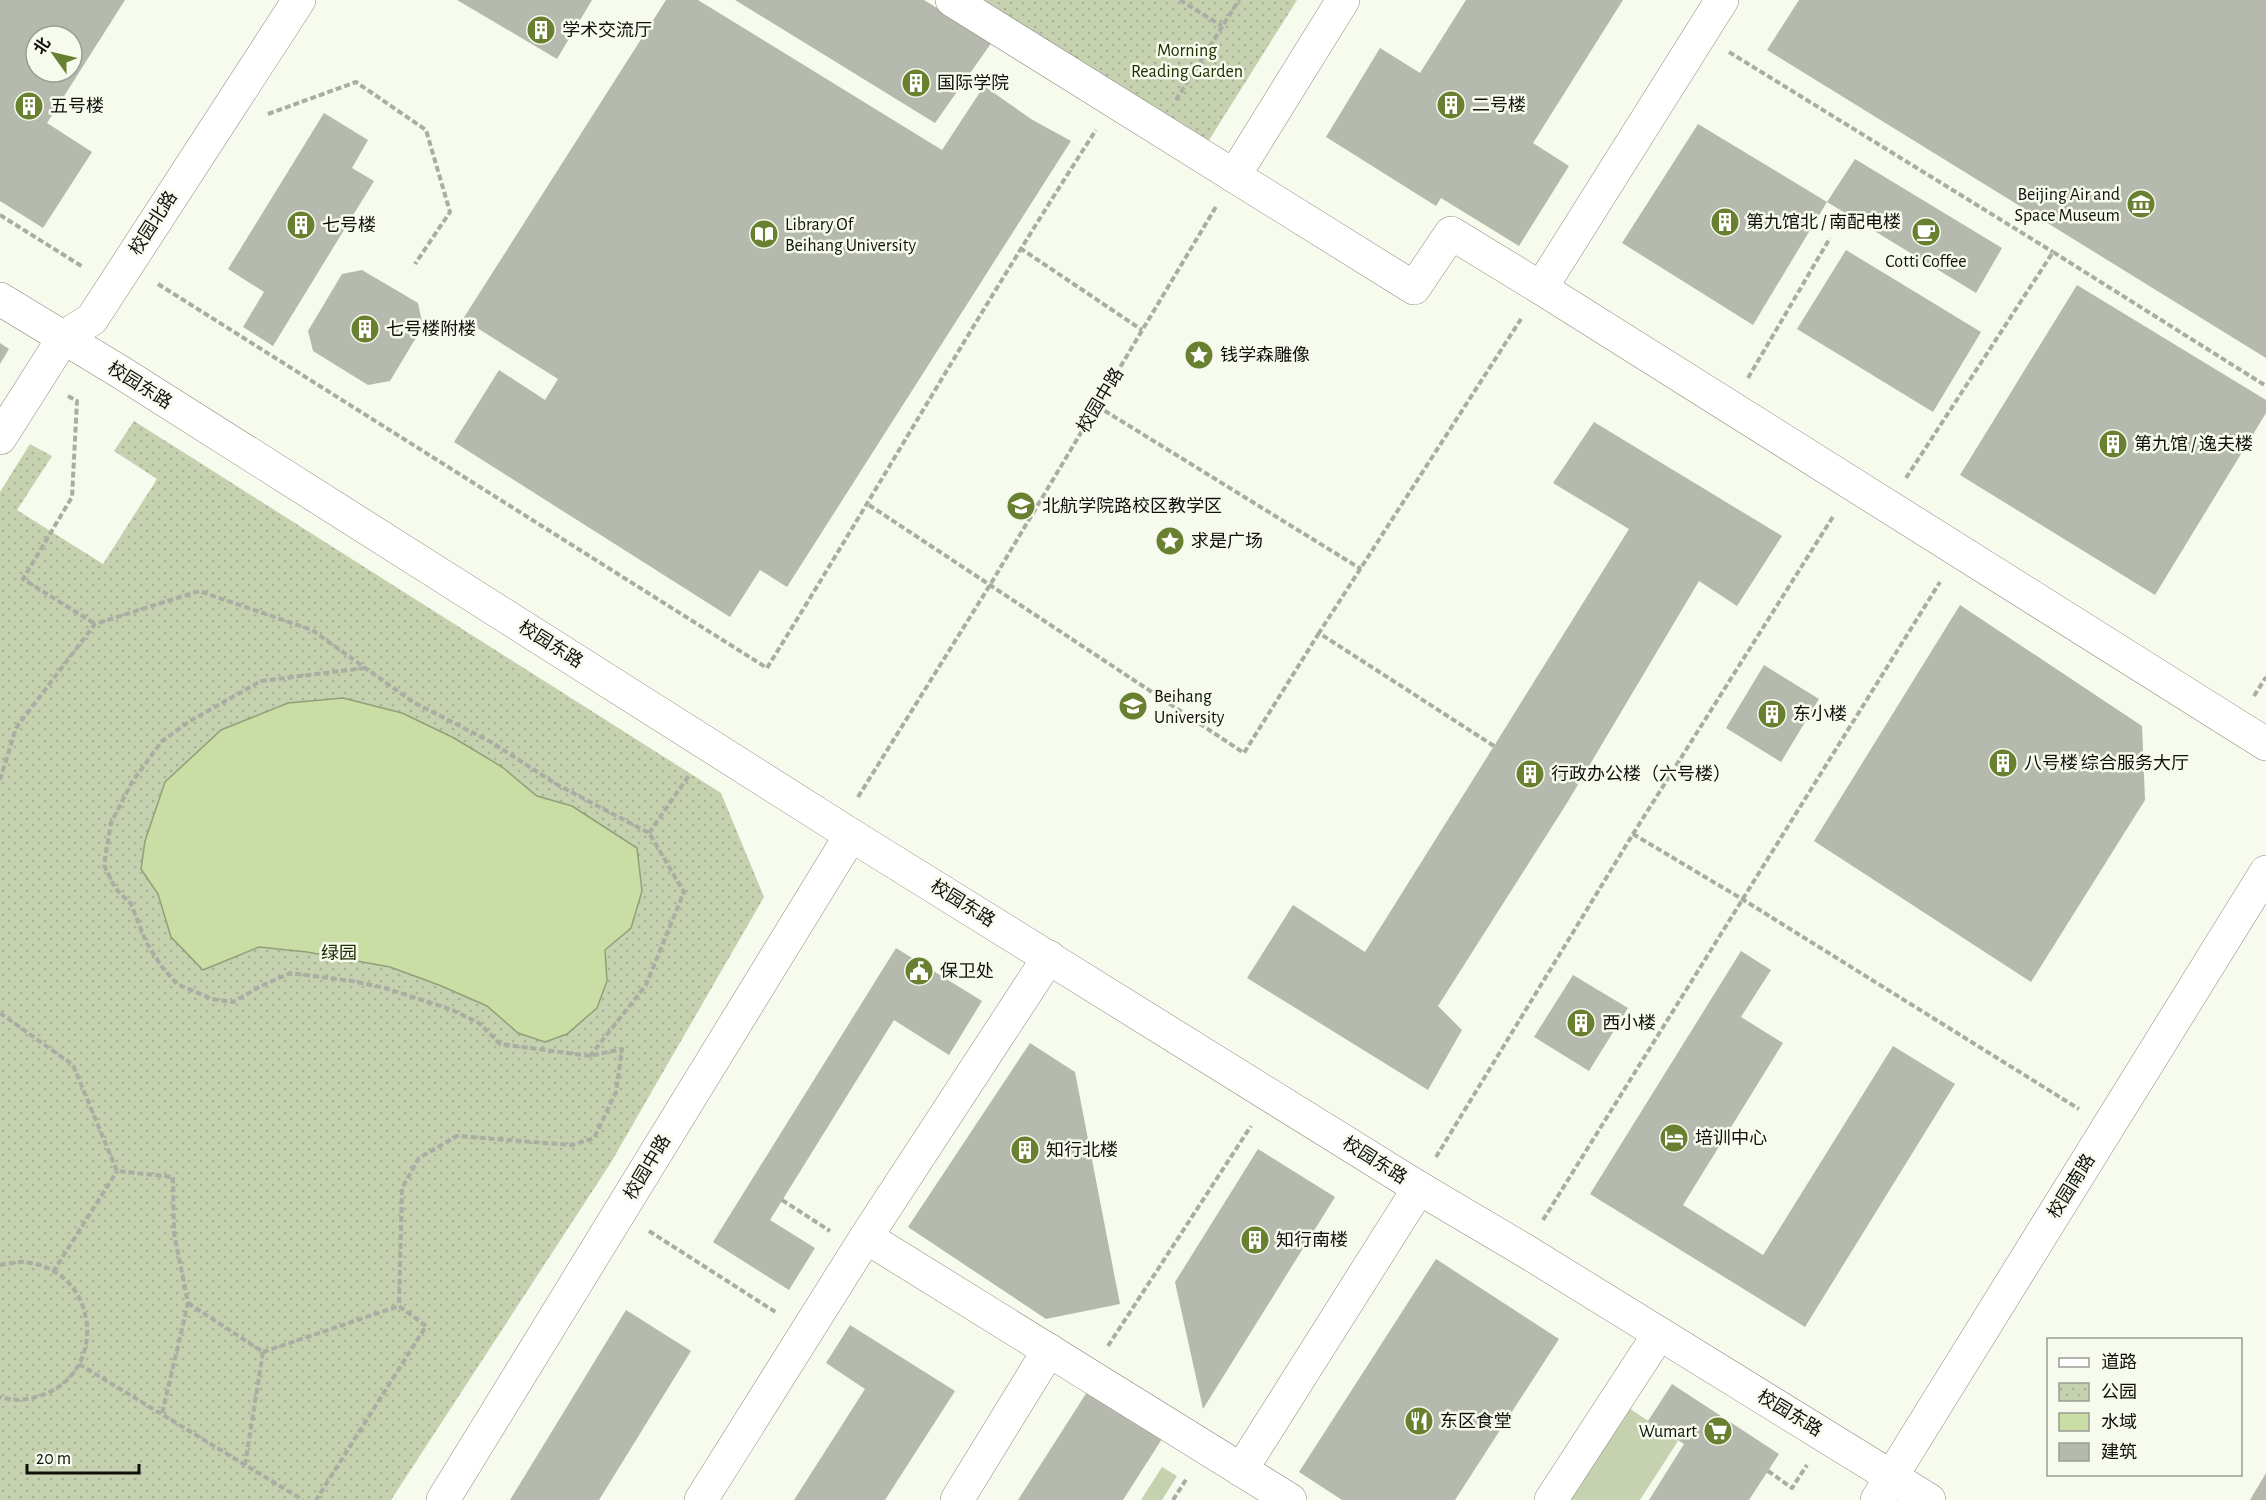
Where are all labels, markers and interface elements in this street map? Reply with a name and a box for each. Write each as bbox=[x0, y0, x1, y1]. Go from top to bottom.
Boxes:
building icon: 学术交流厅 bbox=[525, 14, 557, 46]
place label: 学术交流厅 bbox=[562, 20, 652, 40]
north arrow bbox=[24, 24, 84, 84]
text: 北 bbox=[30, 34, 54, 57]
park label: Morning Reading Garden bbox=[1131, 42, 1243, 81]
building icon: 国际学院 bbox=[900, 67, 932, 99]
place label: 国际学院 bbox=[937, 73, 1009, 93]
building icon: 二号楼 bbox=[1435, 89, 1467, 121]
building icon: 五号楼 bbox=[13, 90, 45, 122]
place label: 二号楼 bbox=[1472, 95, 1526, 115]
place label: 五号楼 bbox=[50, 96, 104, 116]
place label: Beijing Air and Space Museum bbox=[2014, 186, 2120, 225]
street label: 校园北路 bbox=[125, 187, 181, 259]
museum icon: Beijing Air and Space Museum bbox=[2125, 188, 2157, 220]
building icon: 第九馆北 / 南配电楼 bbox=[1709, 206, 1741, 238]
building icon: 七号楼 bbox=[285, 209, 317, 241]
place label: 第九馆北 / 南配电楼 bbox=[1746, 212, 1901, 232]
place label: 七号楼 bbox=[322, 215, 376, 235]
place label: Library Of Beihang University bbox=[785, 216, 916, 255]
cafe icon: Cotti Coffee bbox=[1910, 216, 1942, 248]
library icon: Library Of Beihang University bbox=[748, 218, 780, 250]
place label: Cotti Coffee bbox=[1885, 253, 1967, 271]
building icon: 七号楼附楼 bbox=[349, 313, 381, 345]
place label: 七号楼附楼 bbox=[386, 319, 476, 339]
place icon: 钱学森雕像 bbox=[1183, 339, 1215, 371]
place label: 钱学森雕像 bbox=[1220, 345, 1310, 365]
street label: 校园东路 bbox=[104, 357, 176, 413]
street label: 校园中路 bbox=[1073, 364, 1127, 436]
building icon: 第九馆 / 逸夫楼 bbox=[2097, 428, 2129, 460]
place label: 第九馆 / 逸夫楼 bbox=[2134, 434, 2253, 454]
school or university icon: 北航学院路校区教学区 bbox=[1005, 490, 1037, 522]
place label: 北航学院路校区教学区 bbox=[1042, 496, 1222, 516]
place icon: 求是广场 bbox=[1154, 525, 1186, 557]
place label: 求是广场 bbox=[1191, 531, 1263, 551]
street label: 校园东路 bbox=[515, 616, 587, 672]
place label: Beihang University bbox=[1154, 688, 1225, 727]
school or university icon: Beihang University bbox=[1117, 690, 1149, 722]
building icon: 东小楼 bbox=[1756, 698, 1788, 730]
place label: 东小楼 bbox=[1793, 704, 1847, 724]
building icon: 八号楼 综合服务大厅 bbox=[1987, 747, 2019, 779]
place label: 八号楼 综合服务大厅 bbox=[2024, 753, 2189, 773]
building icon: 行政办公楼（六号楼） bbox=[1514, 758, 1546, 790]
place label: 行政办公楼（六号楼） bbox=[1551, 764, 1731, 784]
street label: 校园东路 bbox=[927, 875, 999, 931]
park label: 绿园 bbox=[321, 944, 357, 963]
public building icon: 保卫处 bbox=[903, 955, 935, 987]
place label: 保卫处 bbox=[940, 961, 994, 981]
building icon: 西小楼 bbox=[1565, 1007, 1597, 1039]
place label: 西小楼 bbox=[1602, 1013, 1656, 1033]
hotel icon: 培训中心 bbox=[1658, 1122, 1690, 1154]
place label: 培训中心 bbox=[1695, 1128, 1767, 1148]
street label: 校园中路 bbox=[620, 1131, 674, 1203]
street label: 校园东路 bbox=[1339, 1132, 1411, 1188]
building icon: 知行北楼 bbox=[1009, 1134, 1041, 1166]
place label: 知行北楼 bbox=[1046, 1140, 1118, 1160]
street label: 校园南路 bbox=[2043, 1150, 2099, 1222]
building icon: 知行南楼 bbox=[1239, 1224, 1271, 1256]
place label: 知行南楼 bbox=[1276, 1230, 1348, 1250]
legend bbox=[2047, 1338, 2242, 1476]
text: 道路 bbox=[2101, 1352, 2137, 1372]
text: 公园 bbox=[2101, 1383, 2137, 1402]
street label: 校园东路 bbox=[1754, 1386, 1826, 1440]
restaurant icon: 东区食堂 bbox=[1403, 1405, 1435, 1437]
place label: 东区食堂 bbox=[1440, 1411, 1512, 1431]
text: 水域 bbox=[2101, 1413, 2137, 1432]
supermarket icon: Wumart bbox=[1702, 1415, 1734, 1447]
place label: Wumart bbox=[1639, 1423, 1697, 1441]
scale bar bbox=[27, 1437, 140, 1475]
text: 建筑 bbox=[2101, 1442, 2137, 1462]
text: 20 m bbox=[36, 1450, 71, 1468]

